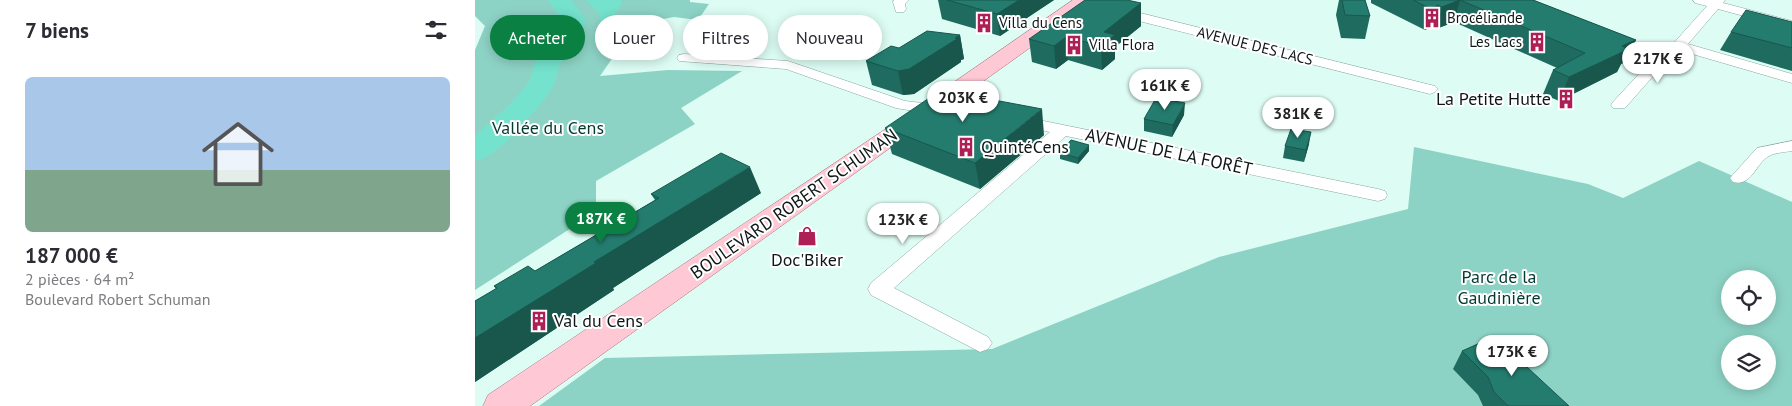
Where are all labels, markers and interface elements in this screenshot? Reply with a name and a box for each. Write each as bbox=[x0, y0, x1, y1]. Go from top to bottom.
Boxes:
building icon: Brocéliande bbox=[1421, 7, 1443, 29]
place label: Brocéliande bbox=[1447, 8, 1523, 27]
building icon: Villa du Cens bbox=[973, 12, 995, 34]
place label: Villa du Cens bbox=[998, 13, 1082, 32]
chip: Acheter bbox=[490, 15, 585, 60]
chip: Louer bbox=[595, 15, 673, 60]
chip: Filtres bbox=[683, 15, 768, 60]
chip: Nouveau bbox=[778, 15, 882, 60]
icon: filters bbox=[422, 16, 450, 44]
text: 7 biens bbox=[25, 17, 89, 44]
street label: AVENUE DES LACS bbox=[1195, 22, 1315, 69]
building icon: Les Lacs bbox=[1526, 31, 1548, 53]
place label: Les Lacs bbox=[1469, 32, 1522, 51]
building icon: Villa Flora bbox=[1063, 34, 1085, 56]
place label: Villa Flora bbox=[1088, 35, 1154, 54]
pin: 217K € bbox=[1617, 42, 1699, 84]
text: 217K € bbox=[1633, 48, 1683, 68]
pin: 161K € bbox=[1124, 68, 1206, 111]
text: 161K € bbox=[1140, 75, 1190, 95]
pin: 203K € bbox=[922, 80, 1004, 123]
text: 203K € bbox=[938, 87, 988, 107]
place label: La Petite Hutte bbox=[1436, 87, 1551, 110]
building icon: La Petite Hutte bbox=[1555, 88, 1577, 110]
pin: 381K € bbox=[1257, 96, 1339, 139]
text: 381K € bbox=[1273, 103, 1323, 123]
icon: home bbox=[193, 109, 283, 199]
park label: Vallée du Cens bbox=[491, 116, 604, 139]
street label: BOULEVARD ROBERT SCHUMAN bbox=[686, 123, 902, 284]
street label: AVENUE DE LA FORÊT bbox=[1084, 123, 1255, 180]
place label: QuintéCens bbox=[981, 135, 1069, 158]
building icon: QuintéCens bbox=[955, 136, 977, 158]
pin: 187K € bbox=[560, 202, 642, 244]
pin: 123K € bbox=[862, 202, 944, 245]
text: 187K € bbox=[576, 208, 626, 228]
text: 123K € bbox=[878, 209, 928, 229]
shop icon: Doc'Biker bbox=[796, 225, 818, 247]
text: 187 000 € bbox=[25, 242, 118, 269]
place label: Doc'Biker bbox=[771, 248, 843, 271]
park label: Parc de la Gaudinière bbox=[1457, 265, 1541, 309]
text: 2 pièces · 64 m² bbox=[25, 269, 134, 289]
map controls bbox=[1721, 270, 1776, 390]
button: locate bbox=[1721, 270, 1776, 325]
text: Boulevard Robert Schuman bbox=[25, 289, 210, 309]
place label: Val du Cens bbox=[553, 309, 643, 332]
building icon: Val du Cens bbox=[528, 310, 550, 332]
pin: 173K € bbox=[1471, 334, 1553, 377]
button: layers bbox=[1721, 335, 1776, 390]
text: 173K € bbox=[1487, 341, 1537, 361]

